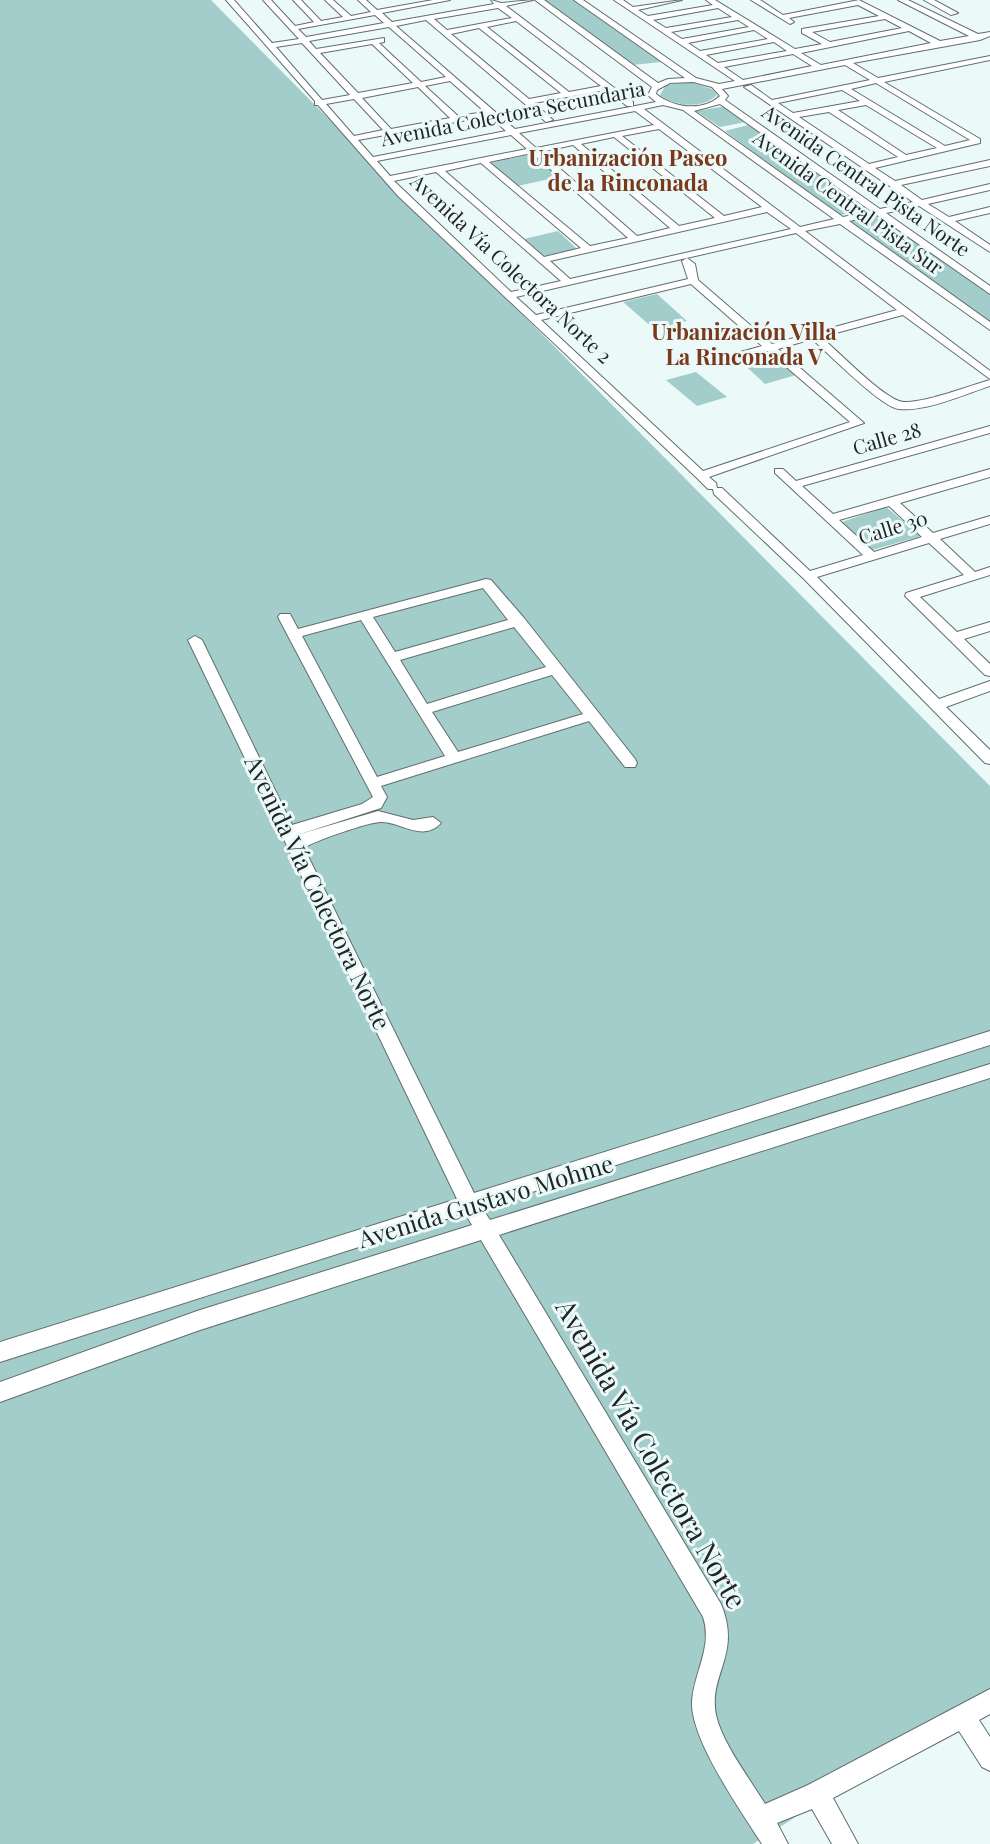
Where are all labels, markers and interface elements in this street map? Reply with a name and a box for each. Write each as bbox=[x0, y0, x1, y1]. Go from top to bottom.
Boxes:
street label: Avenida Colectora Secundaria bbox=[377, 74, 647, 152]
street label: Avenida Central Pista Norte bbox=[757, 97, 976, 262]
street label: Avenida Central Pista Sur bbox=[748, 123, 949, 280]
district label: Urbanización Paseo de la Rinconada bbox=[529, 142, 728, 197]
street label: Avenida Vía Colectora Norte 2 bbox=[405, 167, 618, 368]
district label: Urbanización Villa La Rinconada V bbox=[651, 316, 837, 371]
street label: Calle 28 bbox=[849, 415, 924, 460]
street label: Calle 30 bbox=[855, 503, 931, 550]
street label: Avenida Vía Colectora Norte bbox=[238, 749, 399, 1035]
street label: Avenida Gustavo Mohme bbox=[353, 1146, 617, 1254]
street label: Avenida Vía Colectora Norte bbox=[548, 1291, 756, 1615]

